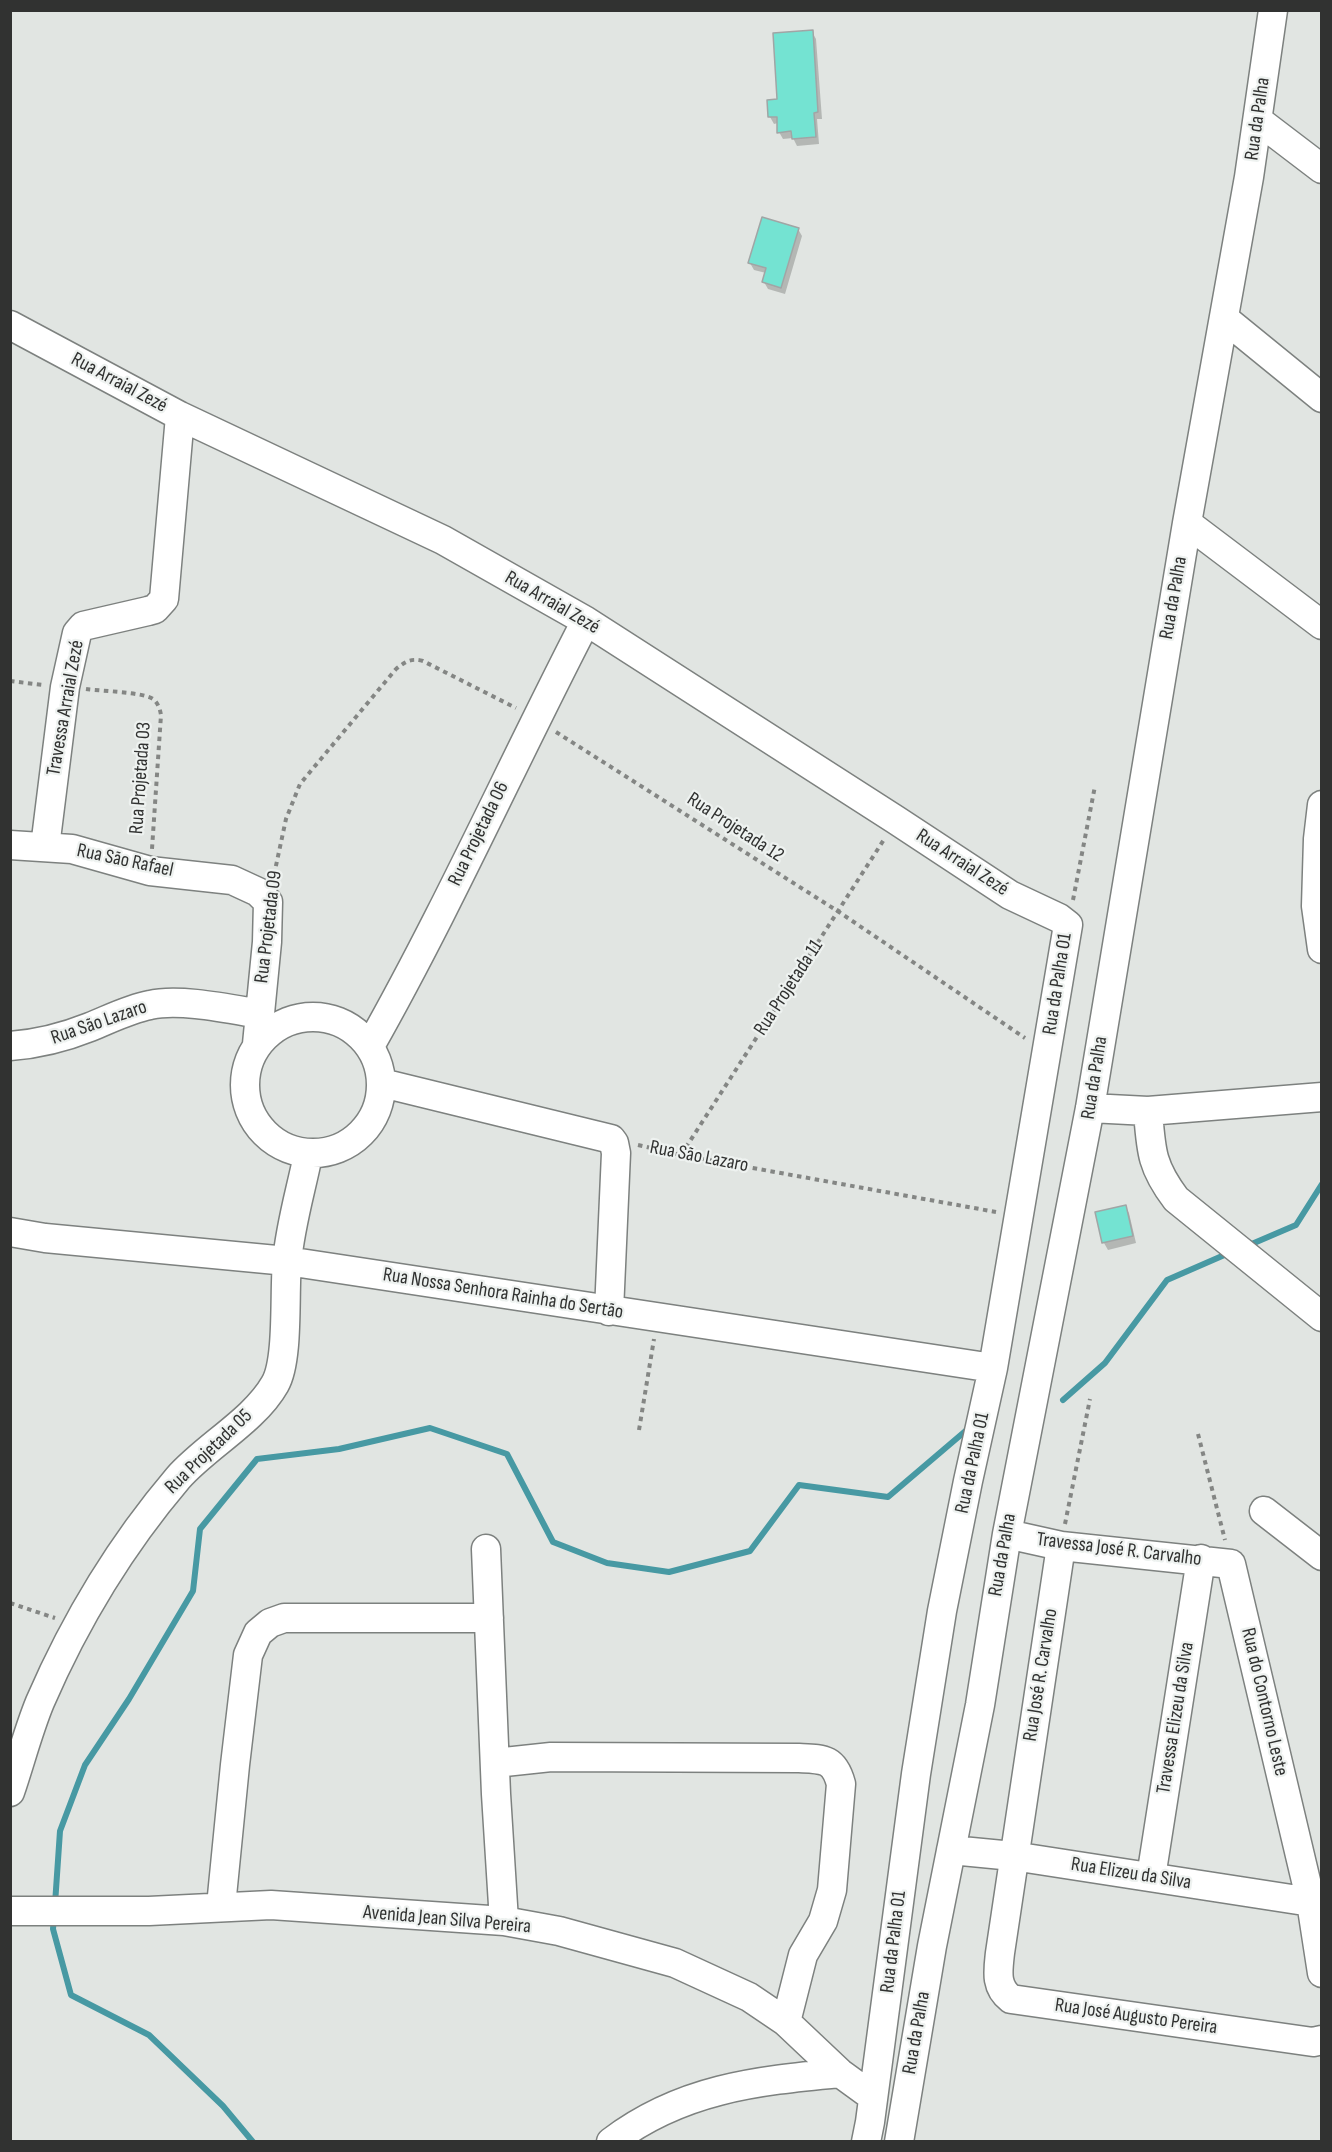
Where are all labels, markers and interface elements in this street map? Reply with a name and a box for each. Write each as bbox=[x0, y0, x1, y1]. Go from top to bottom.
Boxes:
street label: Rua da Palha bbox=[1240, 76, 1276, 162]
street label: Rua Arraial Zezé bbox=[67, 348, 171, 418]
street label: Rua da Palha bbox=[1155, 555, 1193, 641]
street label: Rua Arraial Zezé bbox=[500, 566, 604, 640]
street label: Travessa Arraial Zezé bbox=[42, 638, 90, 778]
street label: Rua Projetada 03 bbox=[125, 721, 157, 835]
street label: Rua Projetada 06 bbox=[443, 778, 515, 890]
street label: Rua Projetada 12 bbox=[682, 788, 788, 868]
street label: Rua Arraial Zezé bbox=[911, 824, 1013, 902]
street label: Rua São Rafael bbox=[75, 839, 175, 883]
street label: Rua Projetada 09 bbox=[250, 870, 288, 984]
street label: Rua da Palha 01 bbox=[1038, 931, 1078, 1037]
street label: Rua Projetada 11 bbox=[749, 936, 829, 1040]
street label: Rua São Lazaro bbox=[48, 995, 150, 1051]
street label: Rua da Palha bbox=[1077, 1035, 1113, 1121]
street label: Rua São Lazaro bbox=[648, 1136, 750, 1178]
street label: Rua Nossa Senhora Rainha do Sertão bbox=[381, 1263, 625, 1325]
street label: Rua Projetada 05 bbox=[160, 1404, 258, 1500]
street label: Rua da Palha 01 bbox=[951, 1410, 995, 1516]
street label: Rua da Palha bbox=[984, 1512, 1022, 1598]
street label: Travessa José R. Carvalho bbox=[1035, 1528, 1203, 1572]
street label: Rua José R. Carvalho bbox=[1019, 1607, 1063, 1743]
street label: Rua do Contorno Leste bbox=[1235, 1626, 1293, 1778]
street label: Travessa Elizeu da Silva bbox=[1152, 1641, 1200, 1795]
street label: Rua Elizeu da Silva bbox=[1069, 1853, 1193, 1895]
street label: Rua da Palha 01 bbox=[876, 1890, 912, 1994]
street label: Avenida Jean Silva Pereira bbox=[362, 1901, 532, 1939]
street label: Rua da Palha bbox=[898, 1990, 936, 2076]
street label: Rua José Augusto Pereira bbox=[1053, 1994, 1219, 2040]

